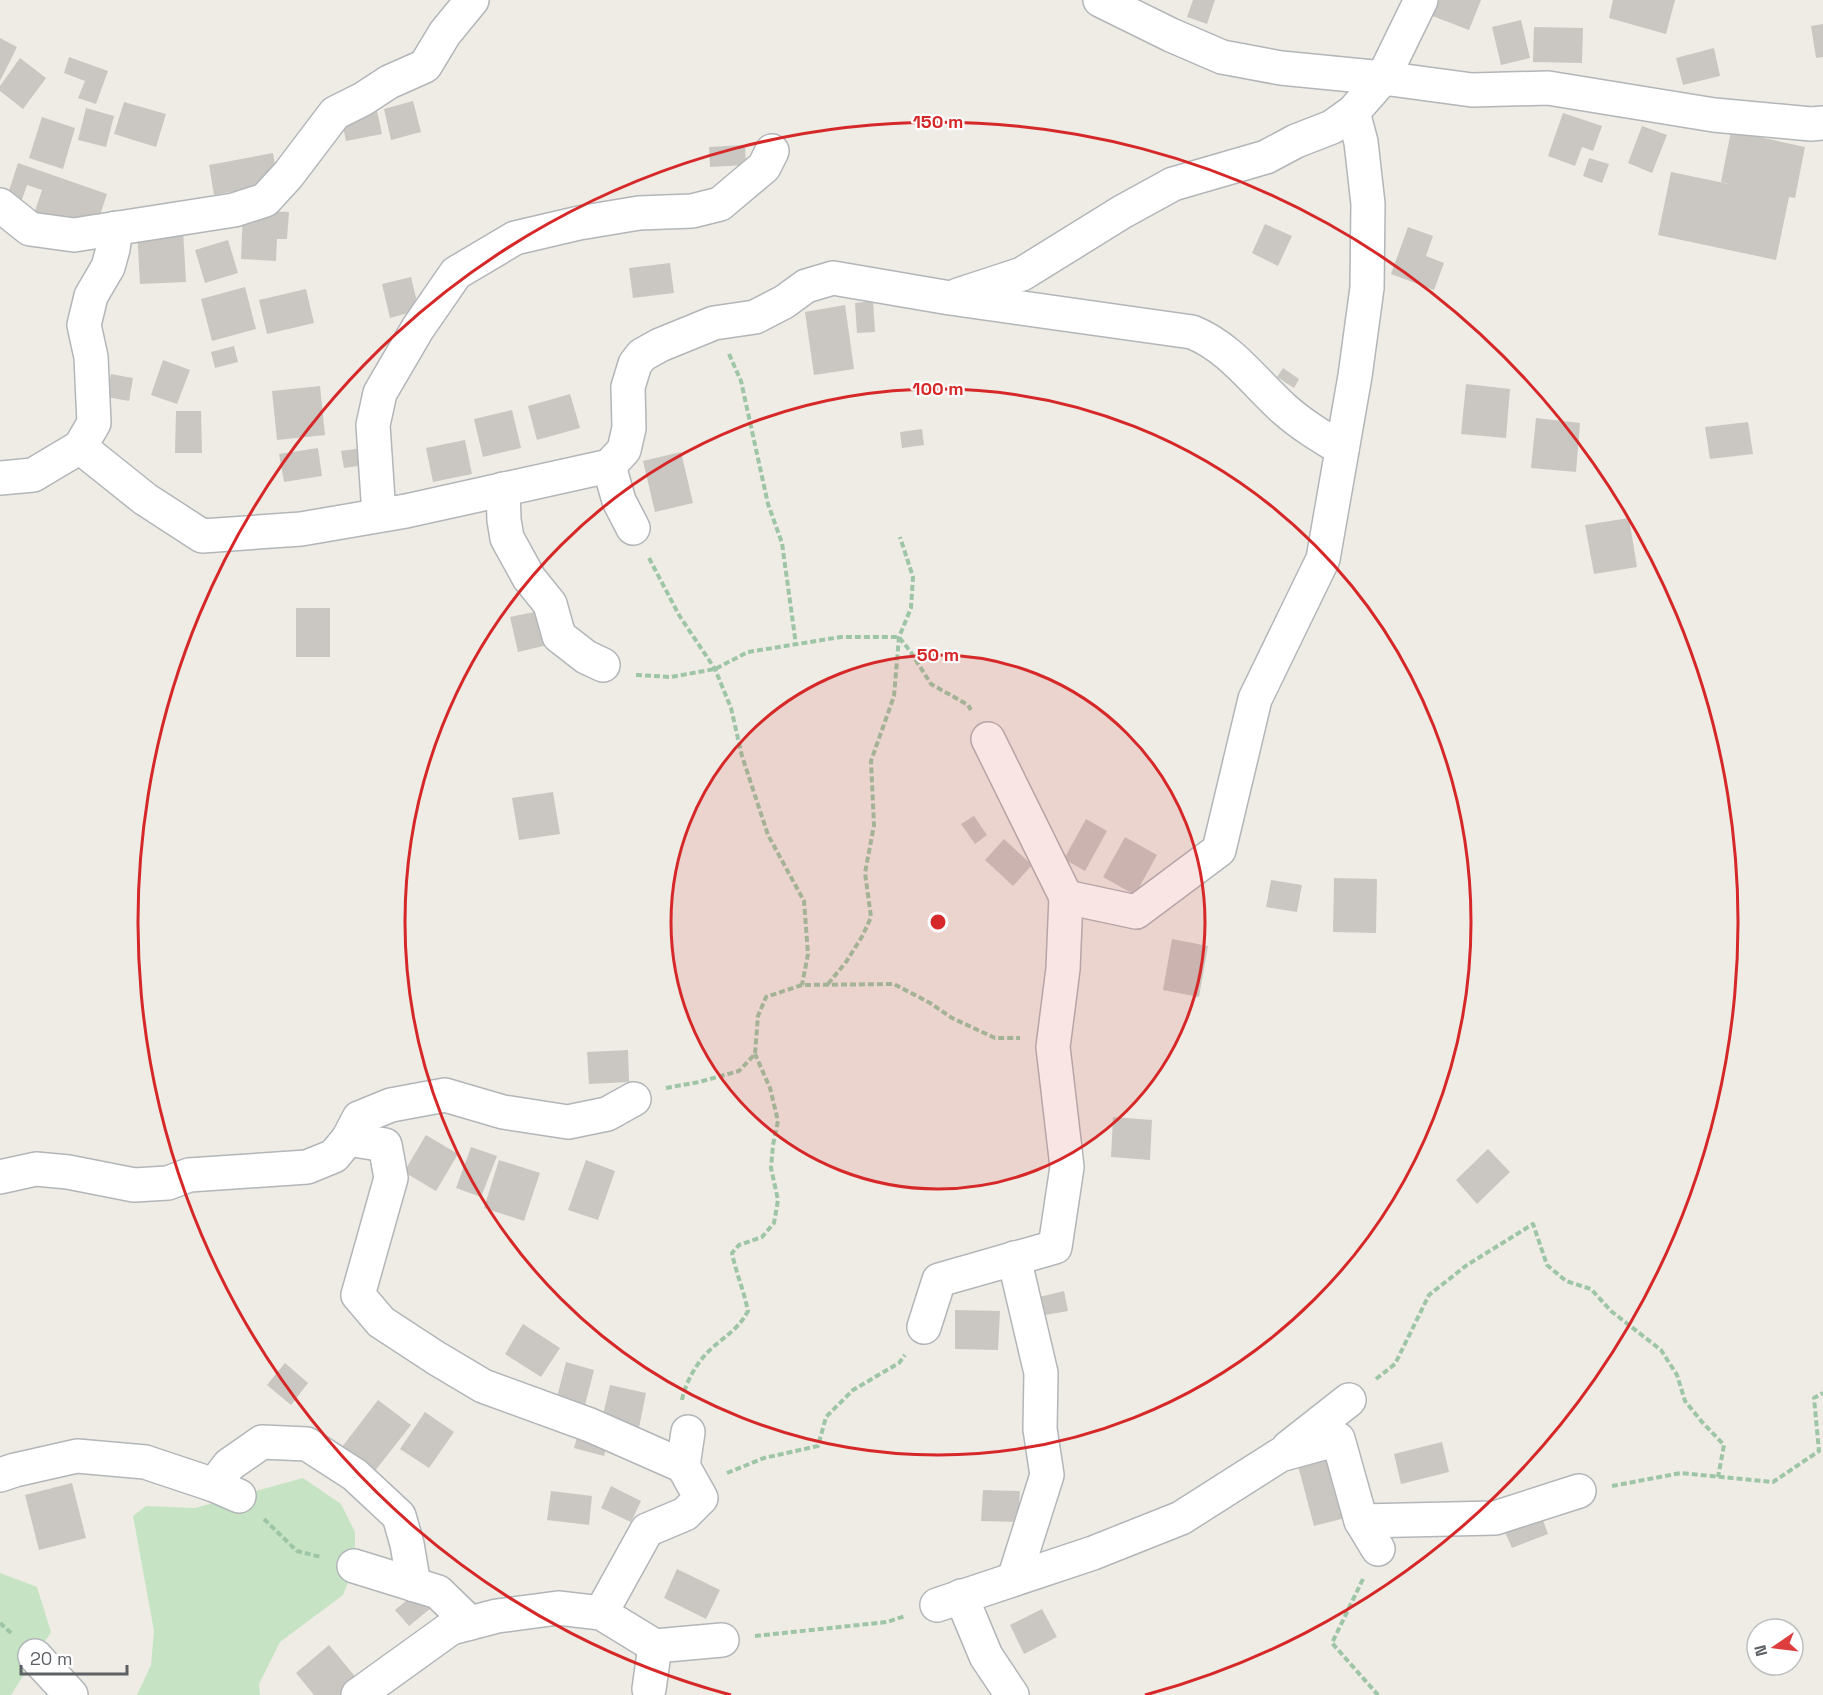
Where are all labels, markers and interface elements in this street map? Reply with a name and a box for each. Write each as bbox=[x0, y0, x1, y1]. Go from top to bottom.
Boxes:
text: 150 m bbox=[913, 110, 963, 133]
text: 100 m bbox=[912, 377, 964, 400]
text: 50 m bbox=[917, 643, 959, 666]
centre of rings bbox=[928, 912, 948, 932]
north arrow bbox=[1745, 1617, 1805, 1677]
scale bar bbox=[21, 1638, 128, 1676]
text: N bbox=[1749, 1643, 1772, 1658]
text: 20 m bbox=[30, 1647, 73, 1670]

